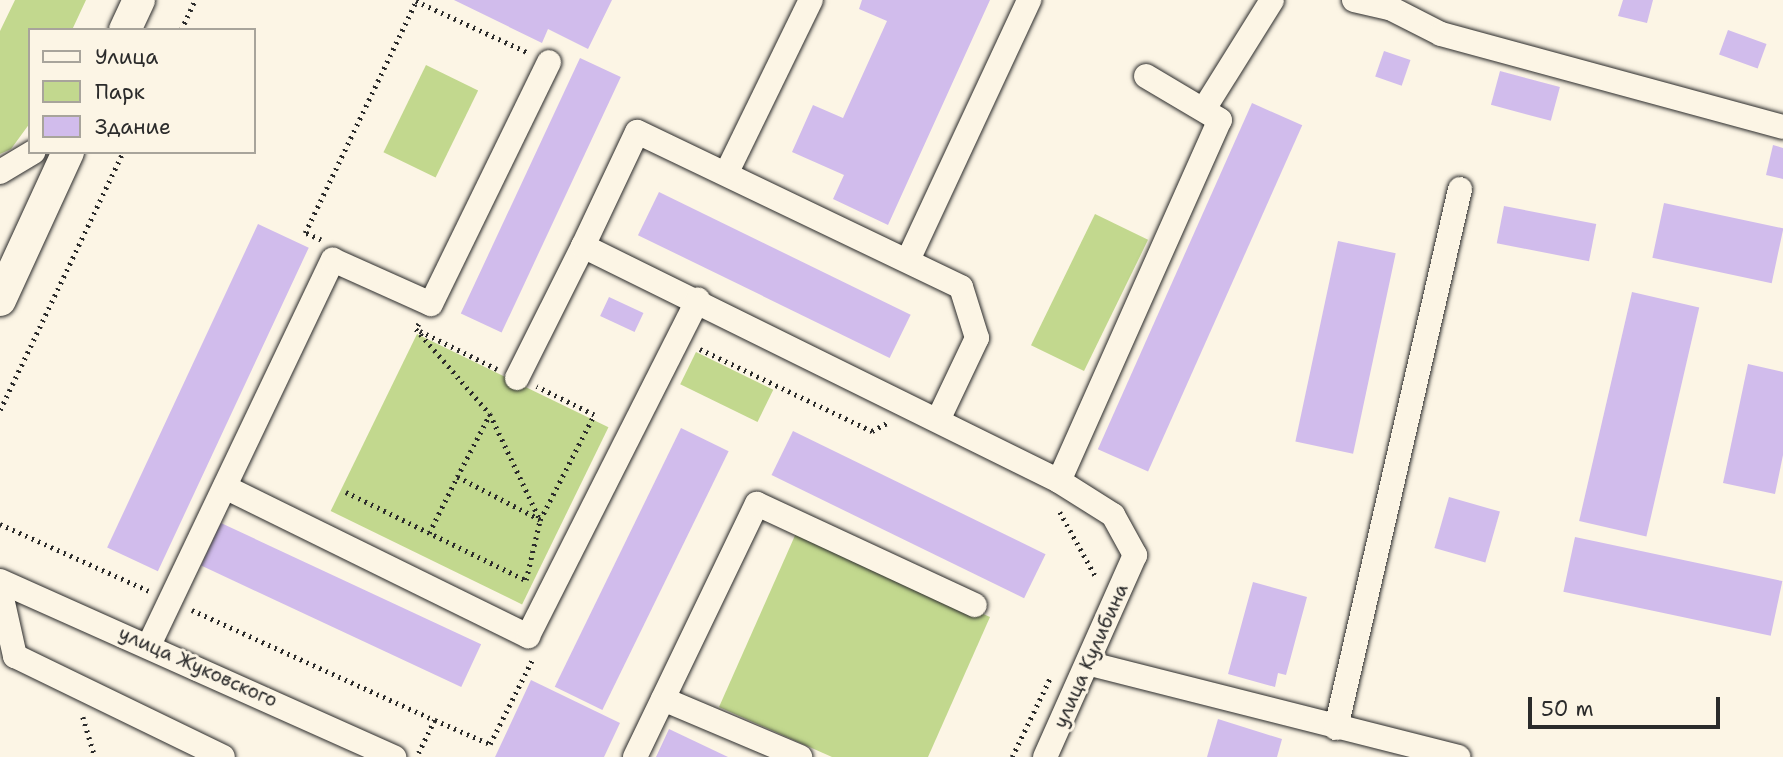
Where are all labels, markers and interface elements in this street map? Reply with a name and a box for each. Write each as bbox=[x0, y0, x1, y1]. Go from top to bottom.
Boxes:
legend bbox=[28, 28, 256, 154]
text: Улица bbox=[95, 43, 158, 71]
text: Парк bbox=[95, 78, 145, 106]
text: Здание bbox=[95, 113, 171, 141]
street label: улица Кулибина bbox=[1049, 580, 1133, 732]
street label: улица Жуковского bbox=[115, 622, 281, 712]
scale bar bbox=[1531, 684, 1724, 728]
text: 50 m bbox=[1541, 695, 1594, 723]

